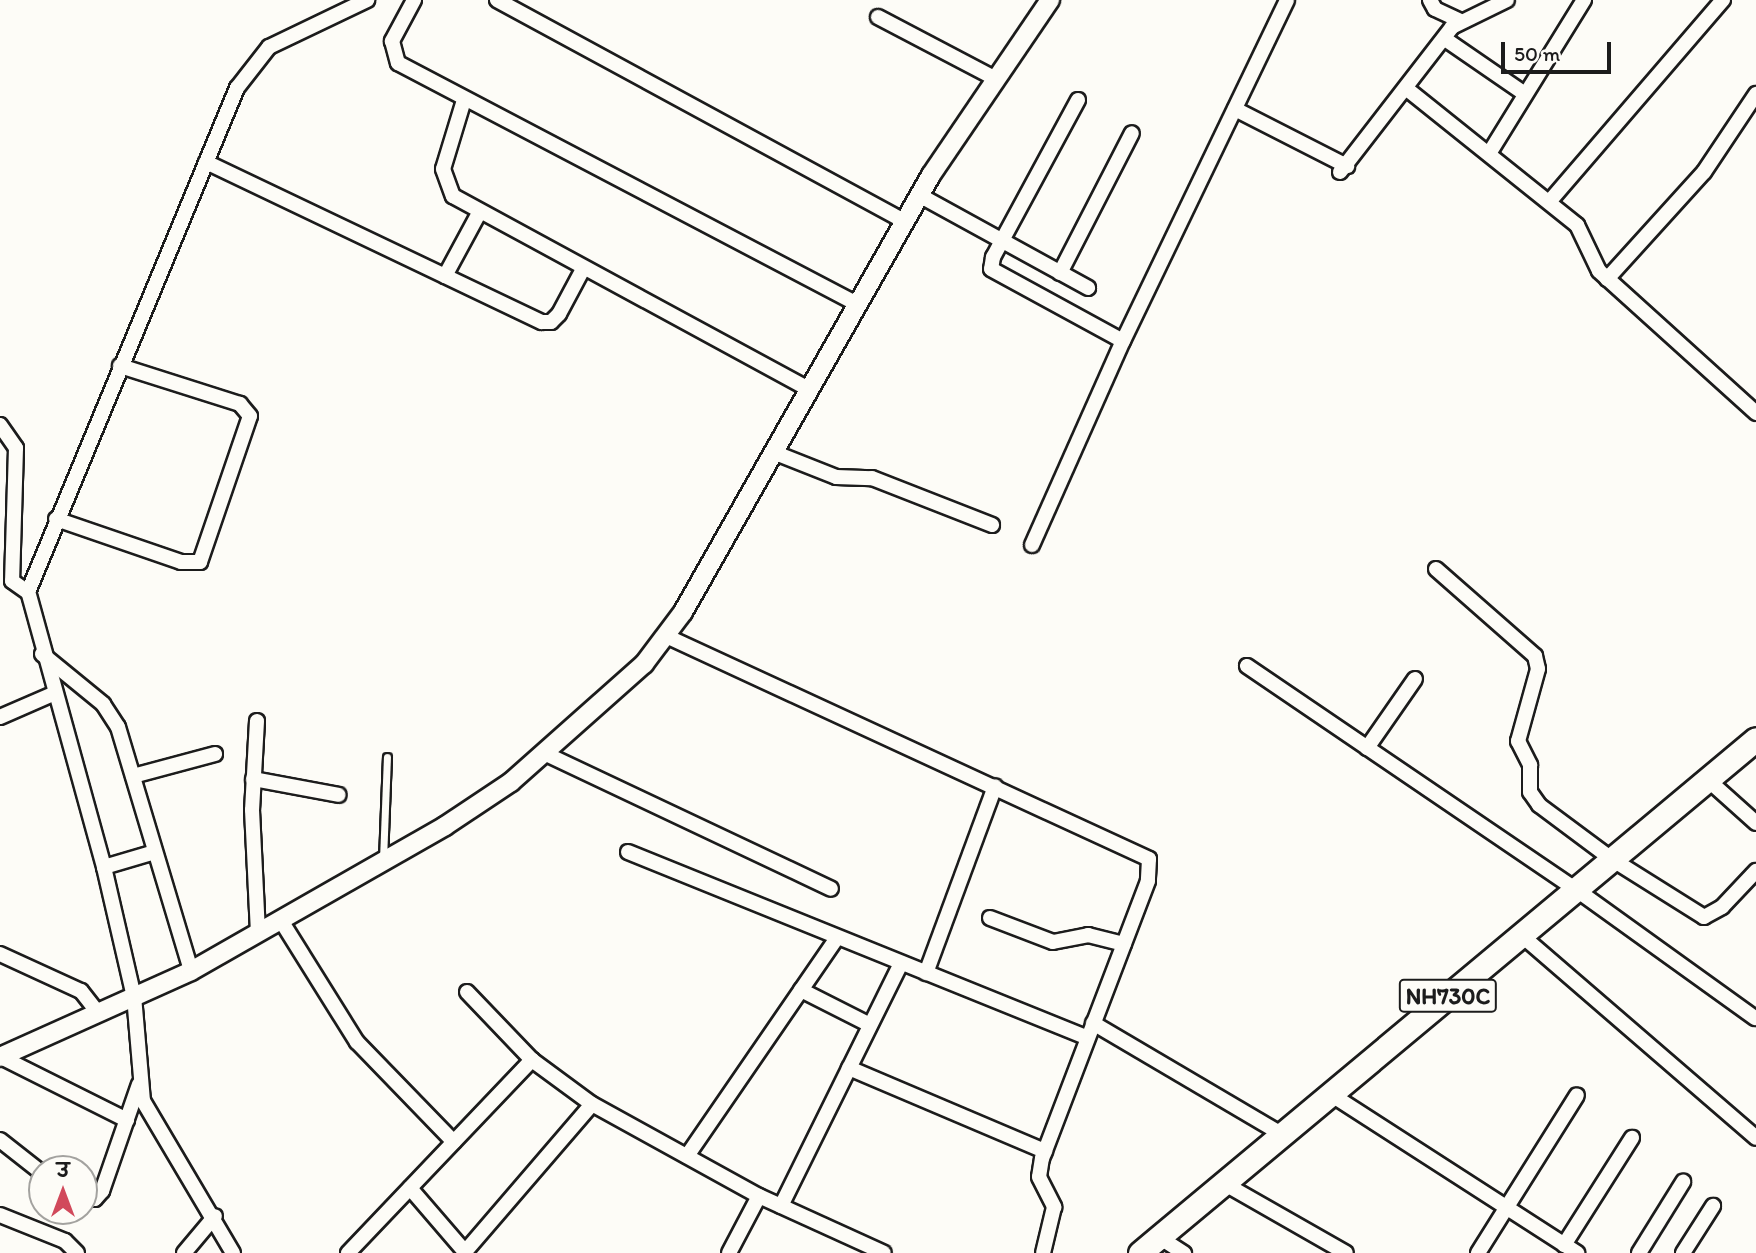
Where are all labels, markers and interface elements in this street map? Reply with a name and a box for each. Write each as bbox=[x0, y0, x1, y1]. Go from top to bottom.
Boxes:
scale bar bbox=[1504, 28, 1614, 72]
text: 50 m bbox=[1514, 41, 1560, 66]
road number: NH730C bbox=[1397, 976, 1499, 1015]
north arrow bbox=[28, 1155, 98, 1225]
text: उ bbox=[57, 1159, 69, 1182]

